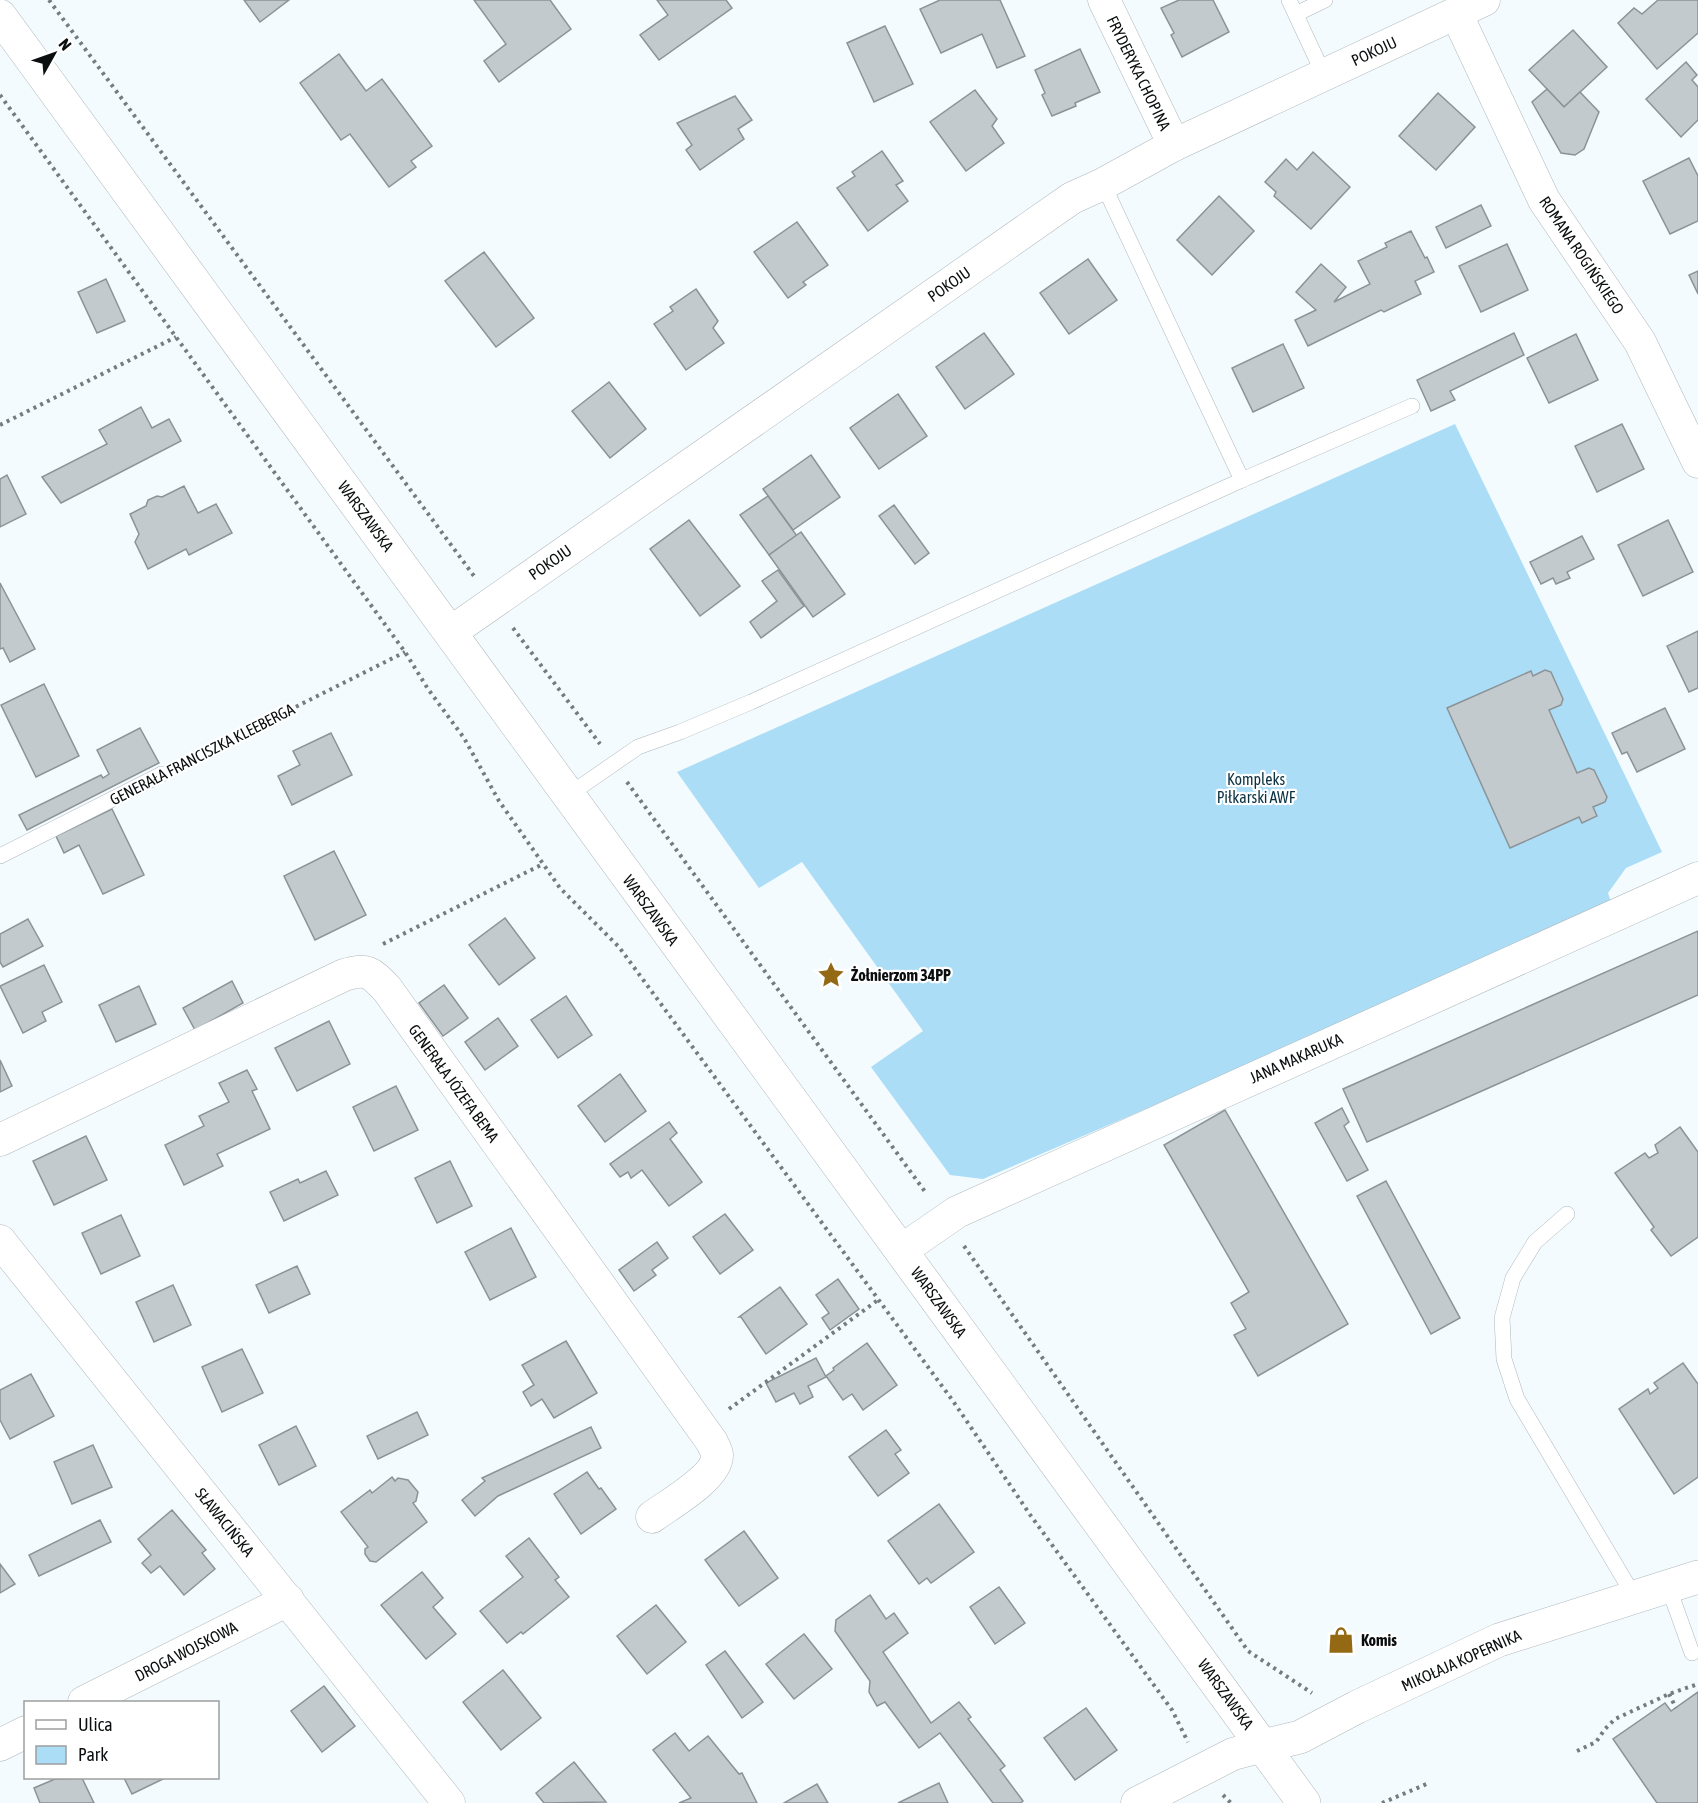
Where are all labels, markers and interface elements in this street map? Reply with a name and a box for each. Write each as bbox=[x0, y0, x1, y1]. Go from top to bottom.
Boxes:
street label: FRYDERYKA CHOPINA bbox=[1103, 13, 1175, 133]
north arrow bbox=[24, 24, 84, 84]
street label: POKOJU bbox=[1348, 33, 1400, 69]
text: N bbox=[56, 35, 75, 54]
street label: ROMANA ROGIŃSKIEGO bbox=[1536, 193, 1628, 317]
street label: POKOJU bbox=[924, 263, 974, 305]
street label: WARSZAWSKA bbox=[334, 477, 398, 555]
street label: POKOJU bbox=[525, 541, 575, 583]
street label: GENERAŁA FRANCISZKA KLEEBERGA bbox=[107, 699, 297, 808]
park label: Kompleks Piłkarski AWF bbox=[1217, 770, 1296, 806]
street label: WARSZAWSKA bbox=[619, 871, 683, 949]
place icon: Żołnierzom 34PP bbox=[816, 960, 846, 990]
place label: Żołnierzom 34PP bbox=[851, 966, 951, 984]
street label: GENERAŁA JÓZEFA BEMA bbox=[405, 1021, 503, 1145]
street label: JANA MAKARUKA bbox=[1247, 1029, 1345, 1087]
street label: WARSZAWSKA bbox=[907, 1263, 971, 1341]
street label: SŁAWACIŃSKA bbox=[192, 1484, 258, 1560]
street label: DROGA WOJSKOWA bbox=[132, 1617, 240, 1685]
shop icon: Komis bbox=[1326, 1625, 1356, 1655]
street label: MIKOŁAJA KOPERNIKA bbox=[1398, 1625, 1524, 1695]
place label: Komis bbox=[1361, 1631, 1397, 1649]
street label: WARSZAWSKA bbox=[1194, 1655, 1258, 1733]
legend bbox=[24, 1701, 219, 1779]
text: Ulica bbox=[78, 1714, 113, 1735]
text: Park bbox=[78, 1744, 108, 1765]

